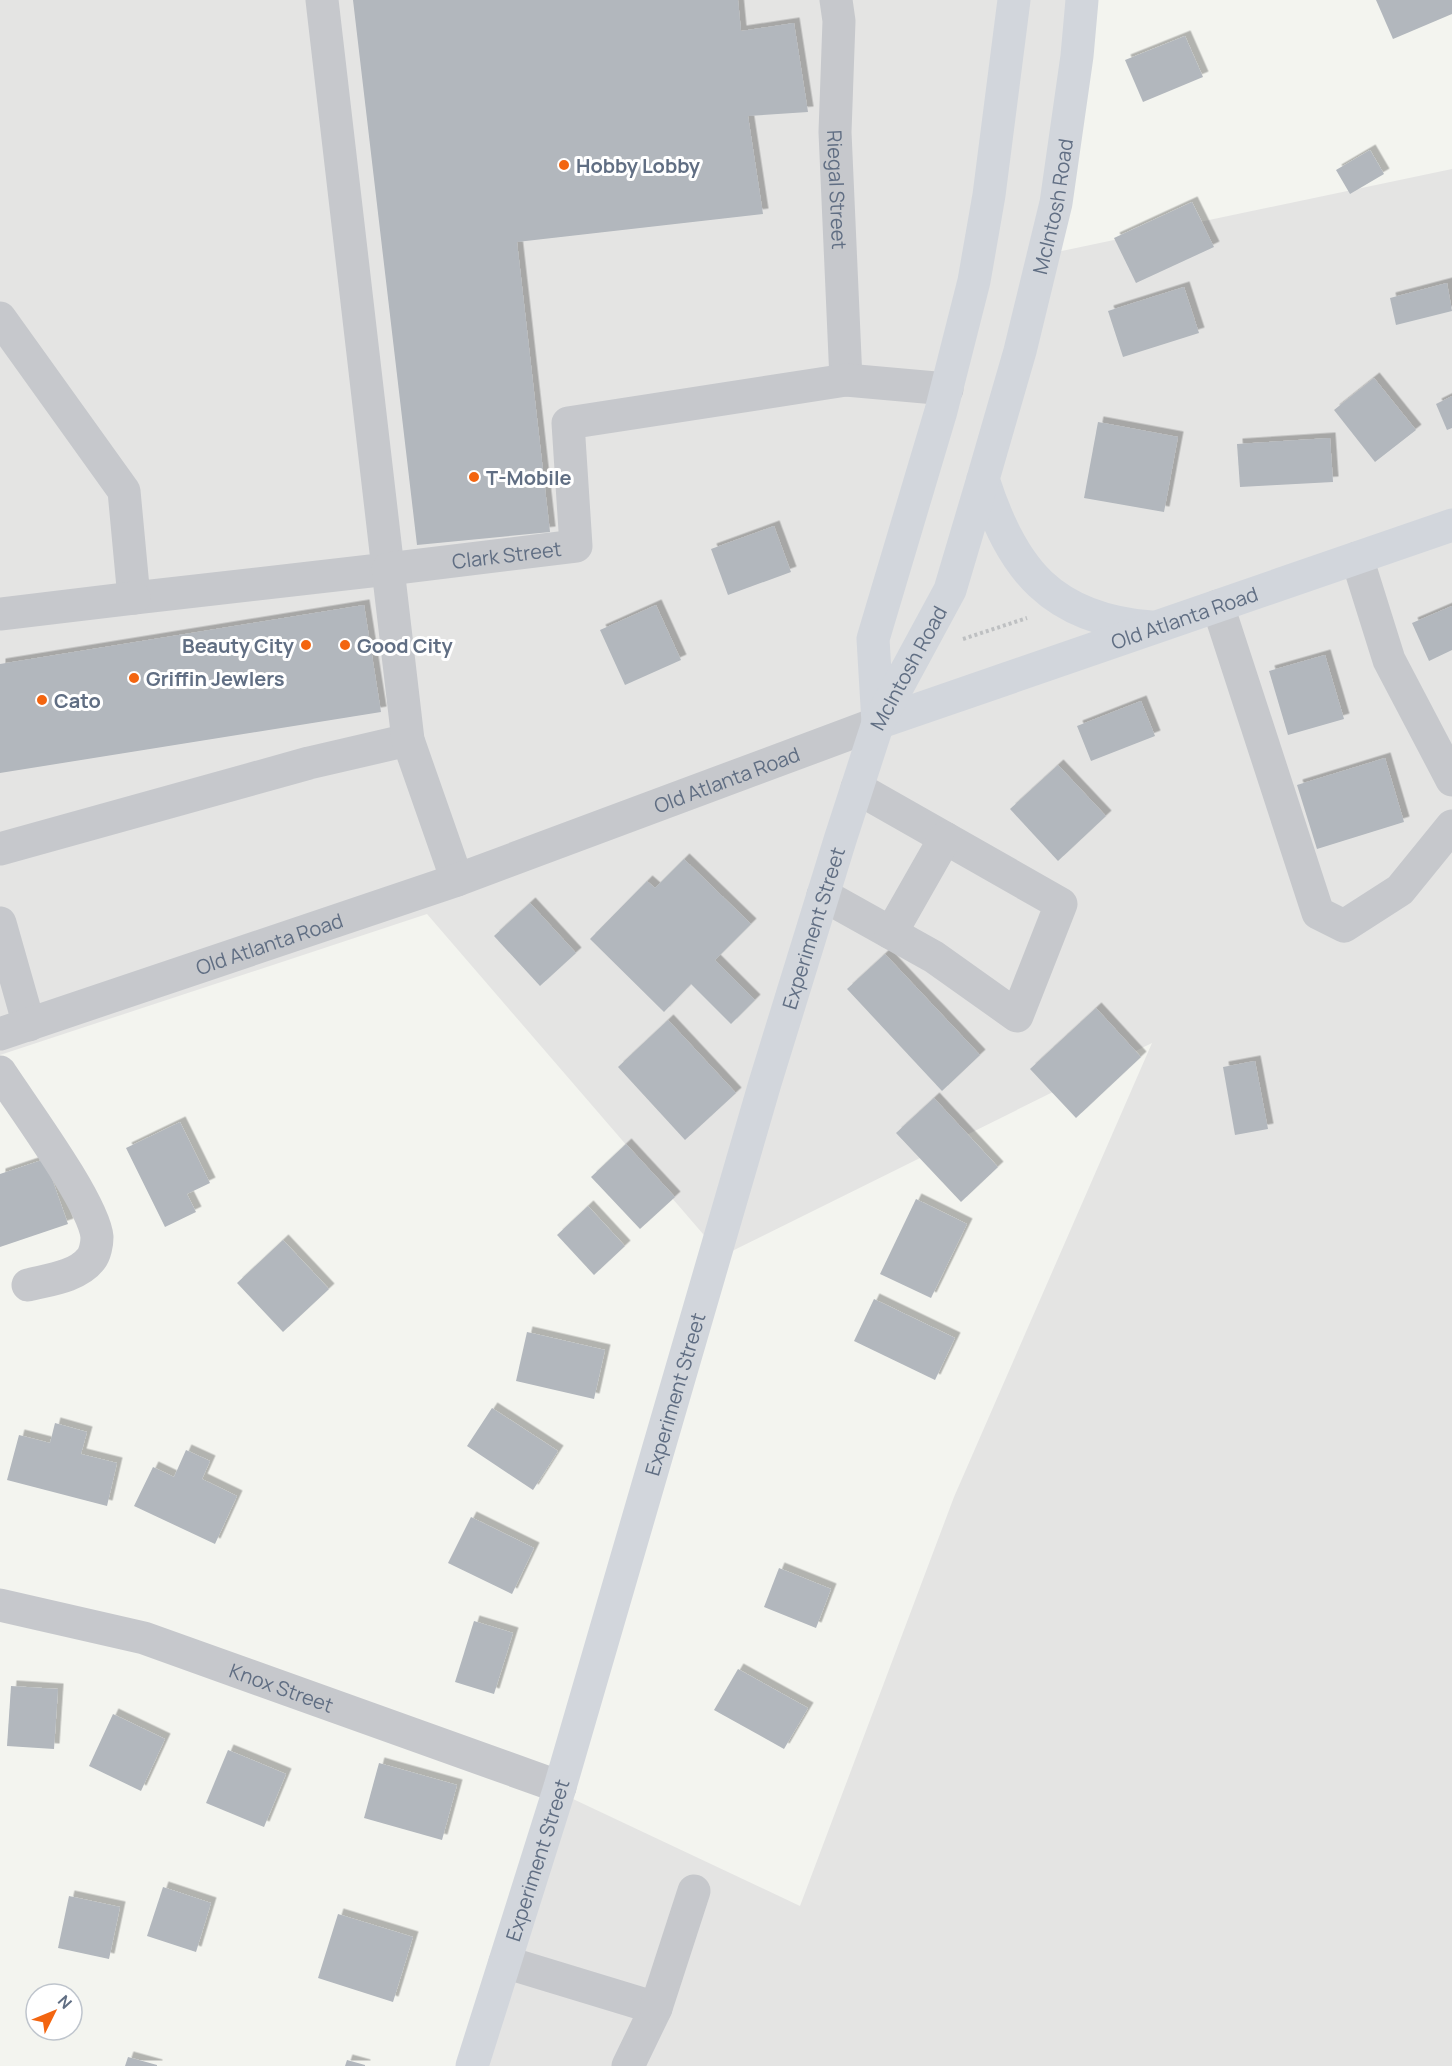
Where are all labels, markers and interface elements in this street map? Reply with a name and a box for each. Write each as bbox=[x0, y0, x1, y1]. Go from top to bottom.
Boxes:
street label: Riegal Street bbox=[821, 129, 854, 250]
street label: McIntosh Road bbox=[1026, 137, 1079, 277]
place label: Hobby Lobby bbox=[576, 152, 701, 179]
marker: Hobby Lobby bbox=[557, 158, 571, 172]
place label: T-Mobile bbox=[486, 464, 572, 491]
marker: T-Mobile bbox=[467, 470, 481, 484]
street label: Clark Street bbox=[450, 534, 563, 575]
street label: Old Atlanta Road bbox=[1107, 580, 1261, 655]
street label: McIntosh Road bbox=[863, 601, 953, 735]
place label: Beauty City bbox=[182, 632, 295, 659]
place label: Good City bbox=[357, 632, 453, 659]
marker: Beauty City bbox=[299, 638, 313, 652]
marker: Good City bbox=[338, 638, 352, 652]
place label: Griffin Jewlers bbox=[146, 665, 285, 692]
marker: Griffin Jewlers bbox=[127, 671, 141, 685]
place label: Cato bbox=[54, 687, 101, 714]
marker: Cato bbox=[35, 693, 49, 707]
street label: Old Atlanta Road bbox=[650, 740, 803, 819]
street label: Experiment Street bbox=[775, 844, 851, 1012]
street label: Old Atlanta Road bbox=[192, 906, 346, 981]
street label: Experiment Street bbox=[638, 1309, 711, 1478]
street label: Knox Street bbox=[226, 1656, 337, 1718]
street label: Experiment Street bbox=[499, 1776, 575, 1944]
north arrow bbox=[24, 1982, 84, 2042]
text: N bbox=[53, 1990, 77, 2013]

